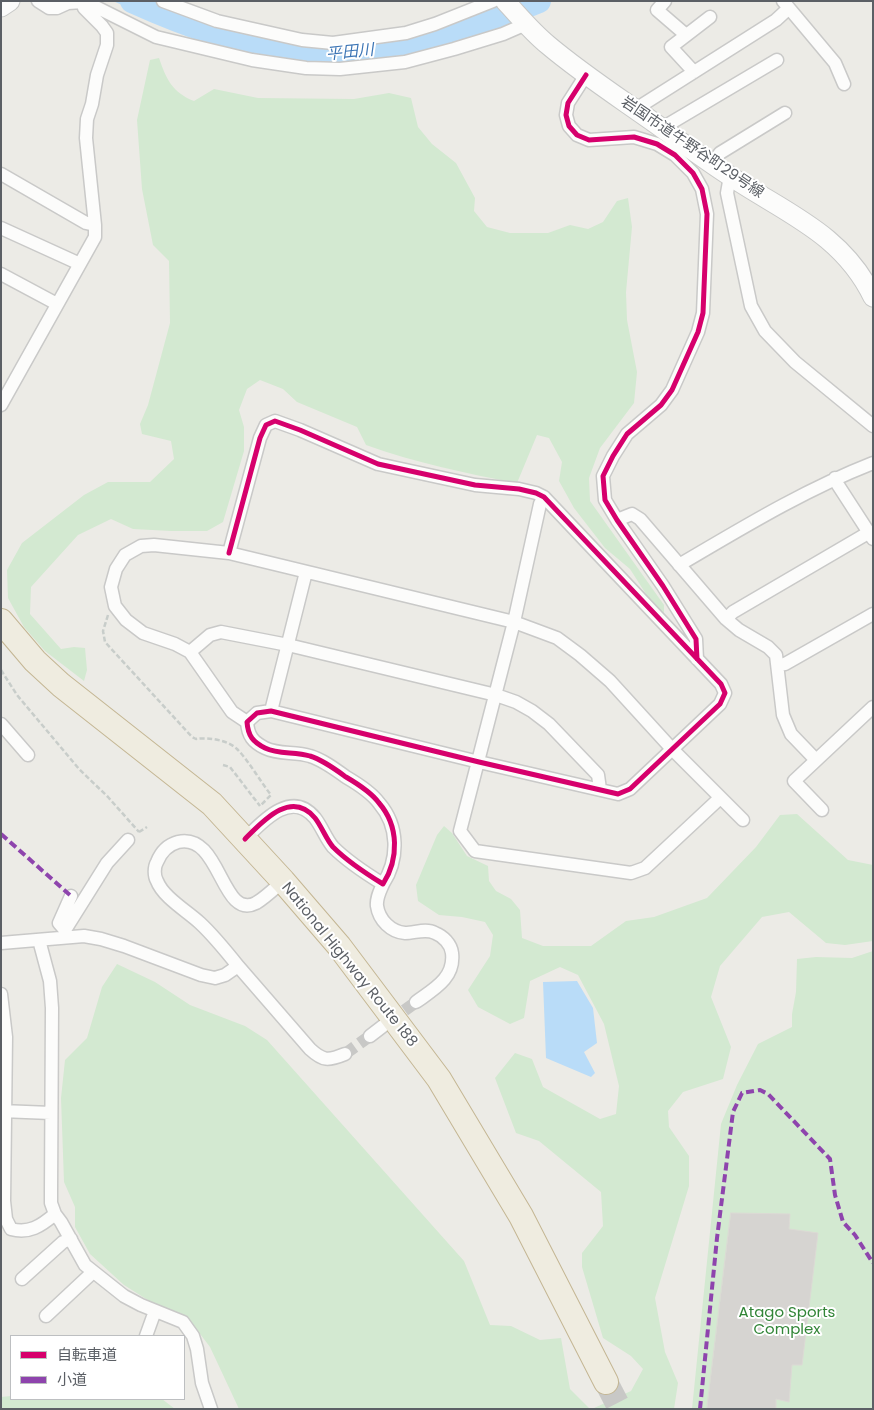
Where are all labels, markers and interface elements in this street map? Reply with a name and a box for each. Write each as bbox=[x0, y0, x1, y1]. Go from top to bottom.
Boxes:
water label: 平田川 bbox=[325, 41, 375, 65]
street label: 岩国市道牛野谷町29号線 bbox=[617, 94, 767, 202]
street label: National Highway Route 188 bbox=[277, 879, 421, 1051]
park label: Atago Sports Complex bbox=[739, 1304, 835, 1339]
legend bbox=[10, 1335, 185, 1400]
text: 自転車道 bbox=[57, 1344, 117, 1365]
text: 小道 bbox=[57, 1369, 87, 1390]

